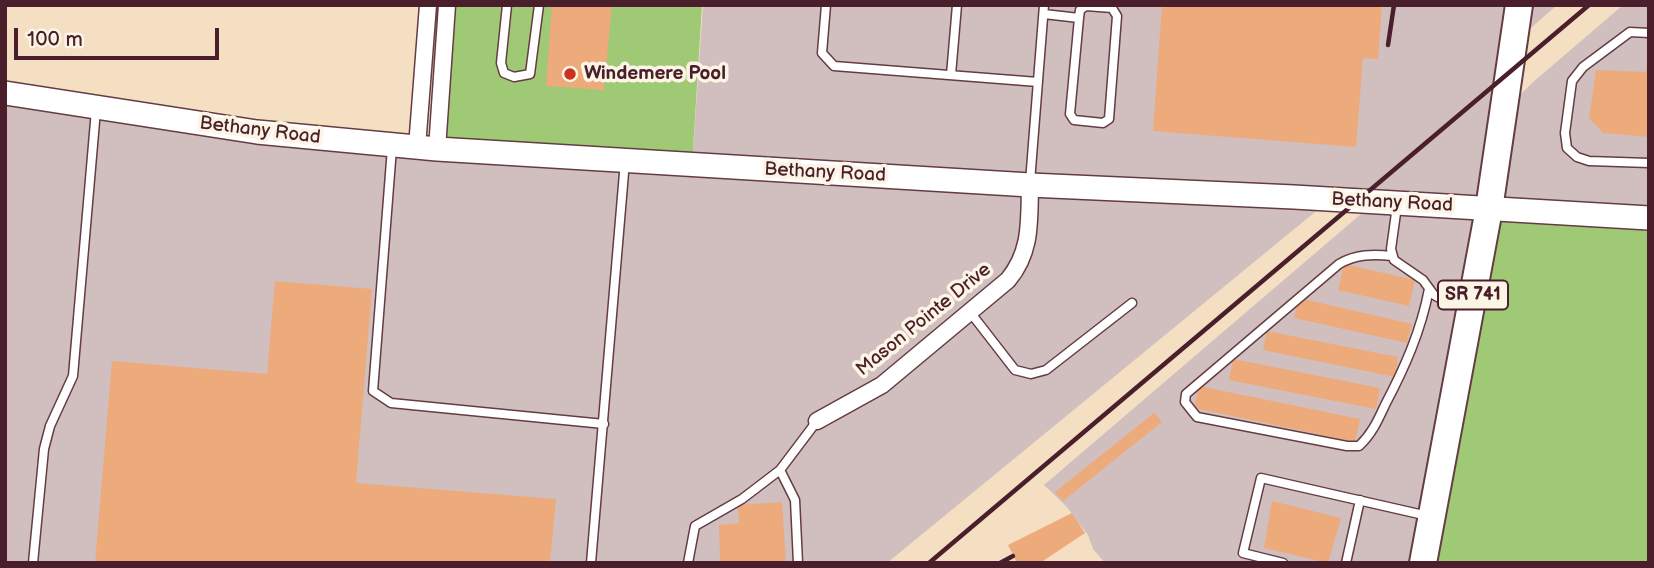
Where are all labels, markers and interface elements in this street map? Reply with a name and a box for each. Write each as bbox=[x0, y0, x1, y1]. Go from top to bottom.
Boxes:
scale bar bbox=[18, 14, 222, 58]
text: 100 m bbox=[27, 27, 83, 52]
place label: Windemere Pool bbox=[584, 63, 726, 85]
marker: Windemere Pool bbox=[562, 66, 578, 82]
street label: Bethany Road bbox=[198, 112, 322, 150]
street label: Bethany Road bbox=[764, 158, 886, 188]
street label: Bethany Road bbox=[1331, 188, 1453, 218]
street label: Mason Pointe Drive bbox=[852, 259, 996, 381]
road number: SR 741 bbox=[1438, 281, 1508, 310]

